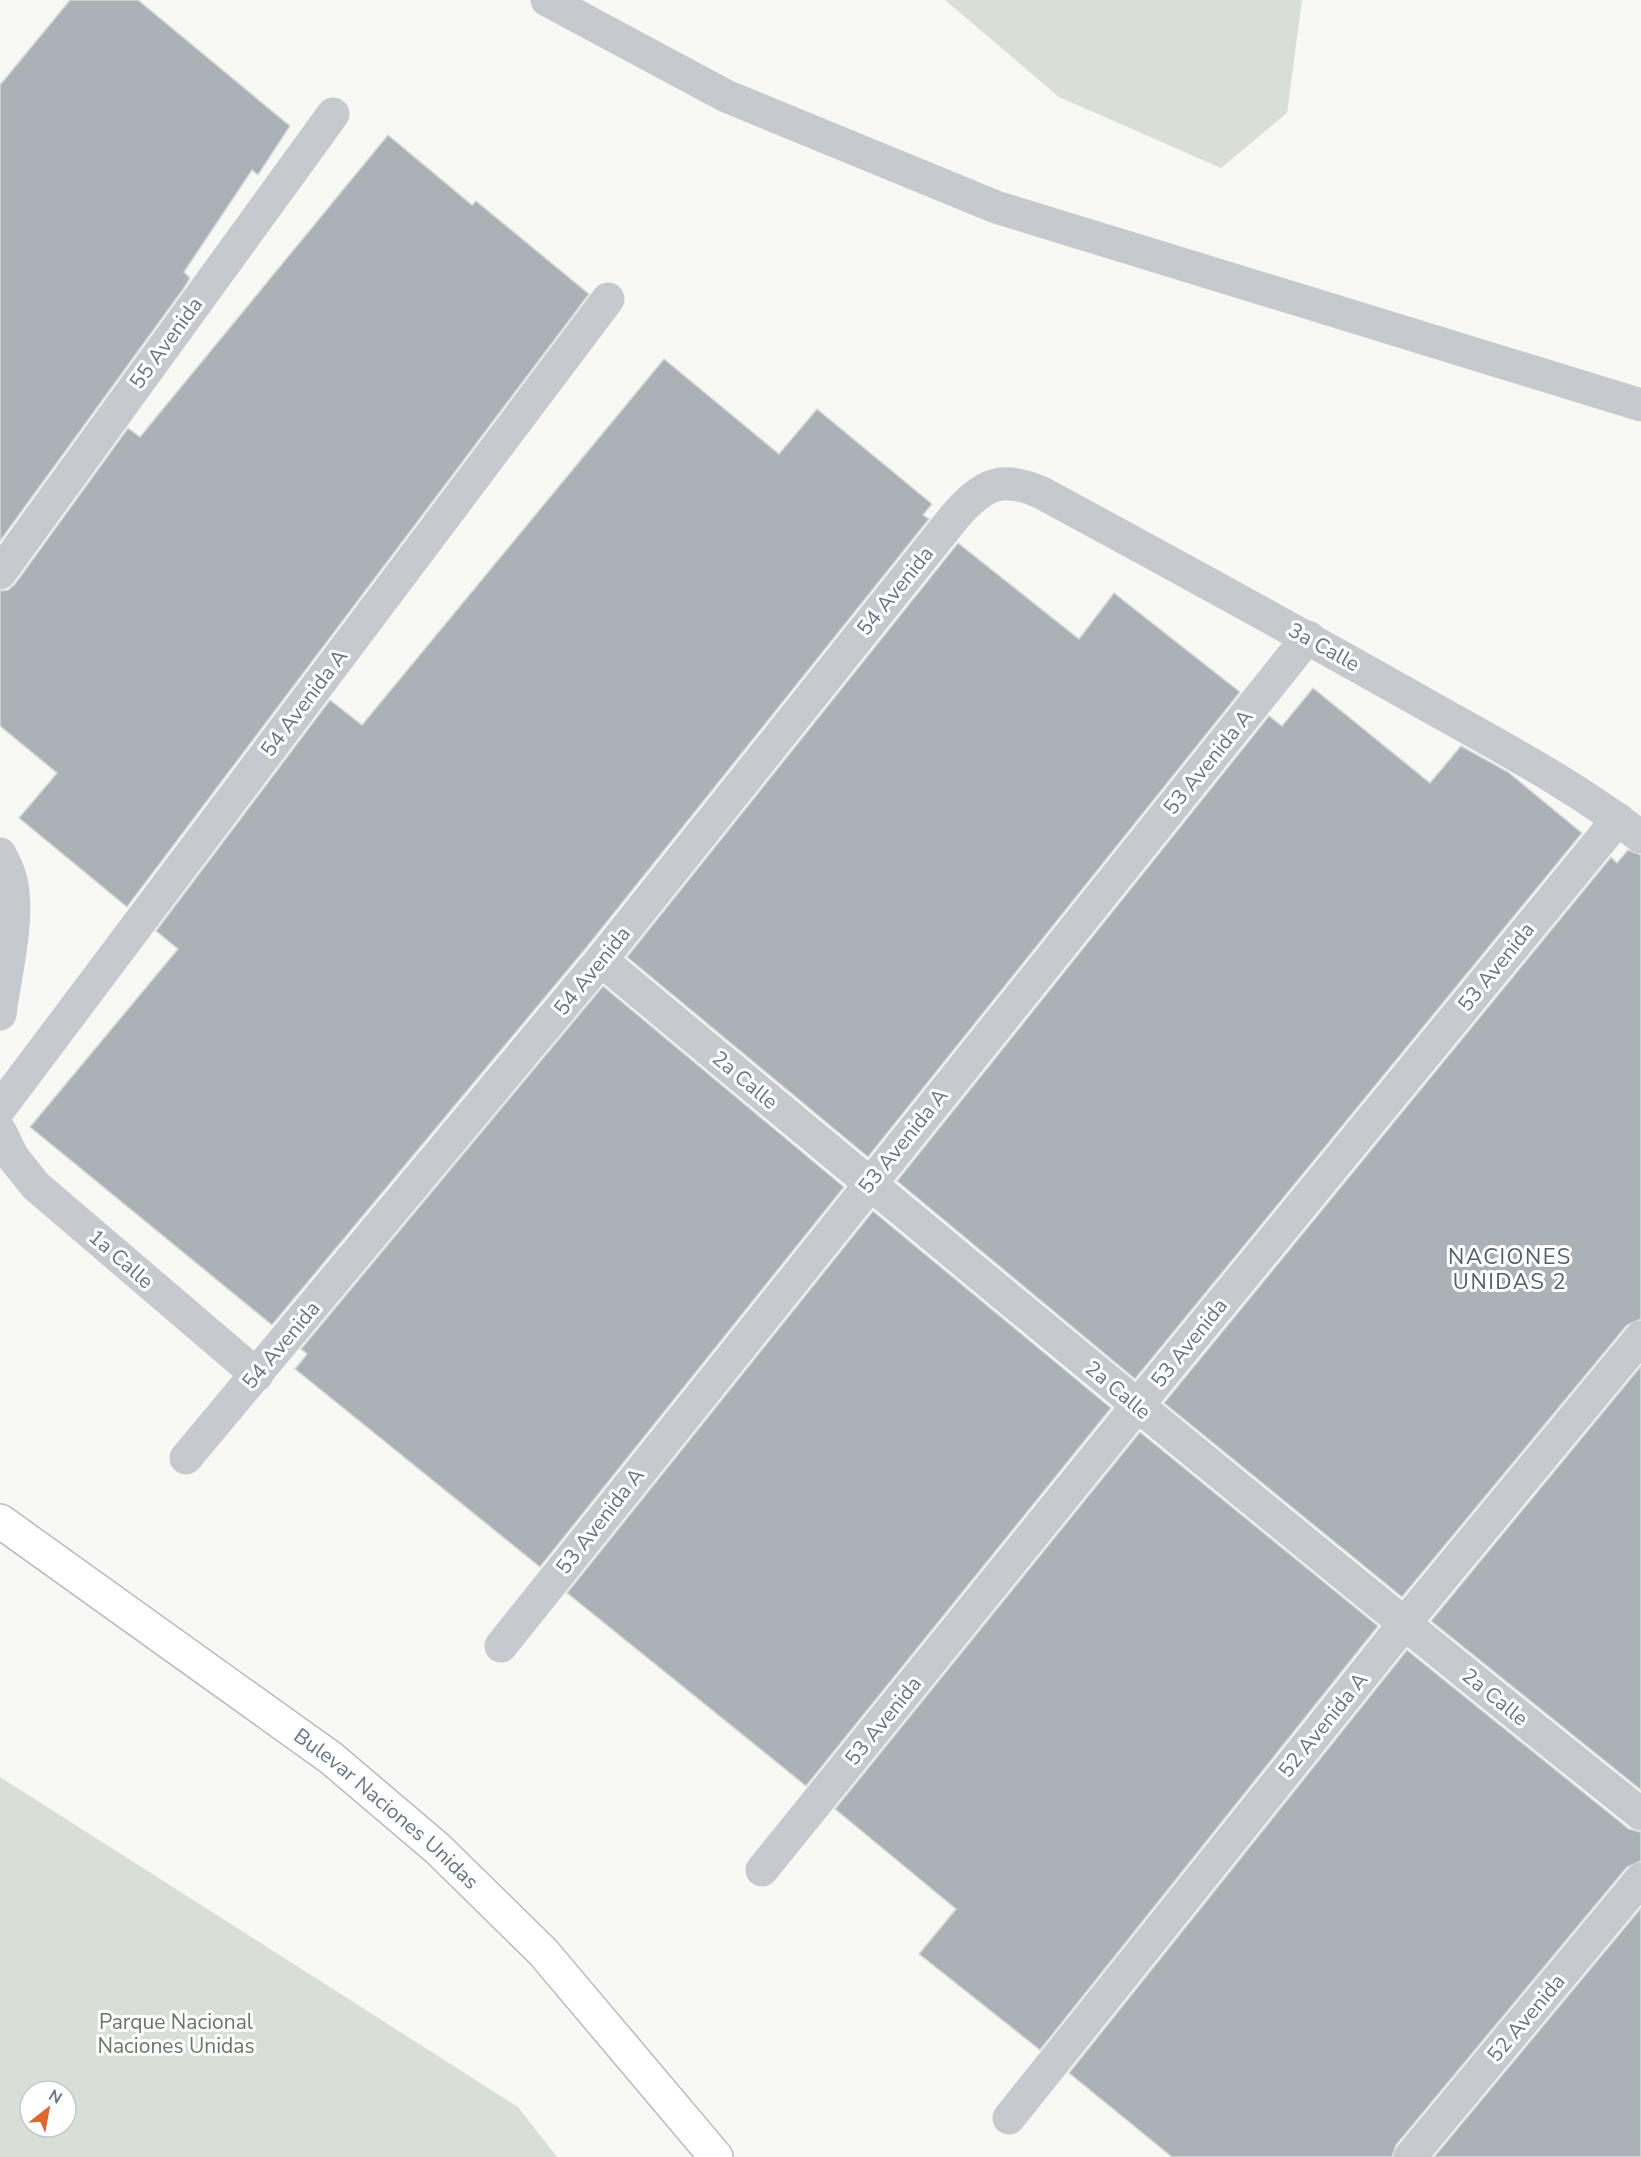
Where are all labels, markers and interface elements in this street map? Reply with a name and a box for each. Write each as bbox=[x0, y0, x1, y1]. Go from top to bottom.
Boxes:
street label: 55 Avenida bbox=[123, 291, 209, 395]
street label: 54 Avenida bbox=[850, 540, 940, 642]
street label: 3a Calle bbox=[1283, 616, 1365, 678]
street label: 54 Avenida A bbox=[254, 643, 354, 763]
street label: 53 Avenida A bbox=[1157, 703, 1259, 821]
street label: 53 Avenida bbox=[1451, 916, 1541, 1018]
street label: 54 Avenida bbox=[547, 920, 637, 1022]
street label: 2a Calle bbox=[706, 1044, 784, 1116]
street label: 53 Avenida A bbox=[852, 1082, 954, 1200]
street label: 1a Calle bbox=[83, 1223, 159, 1295]
district label: NACIONES UNIDAS 2 bbox=[1448, 1242, 1572, 1297]
street label: 53 Avenida bbox=[1144, 1292, 1234, 1394]
street label: 54 Avenida bbox=[236, 1295, 326, 1395]
street label: 2a Calle bbox=[1079, 1354, 1157, 1426]
street label: 53 Avenida A bbox=[550, 1462, 650, 1580]
street label: 2a Calle bbox=[1456, 1662, 1534, 1732]
street label: 52 Avenida A bbox=[1272, 1666, 1374, 1784]
street label: 53 Avenida bbox=[838, 1670, 928, 1772]
street label: Bulevar Naciones Unidas bbox=[288, 1722, 485, 1895]
street label: 52 Avenida bbox=[1481, 1968, 1571, 2068]
park label: Parque Nacional Naciones Unidas bbox=[97, 2008, 255, 2060]
north arrow bbox=[18, 2079, 78, 2139]
text: N bbox=[44, 2084, 66, 2110]

